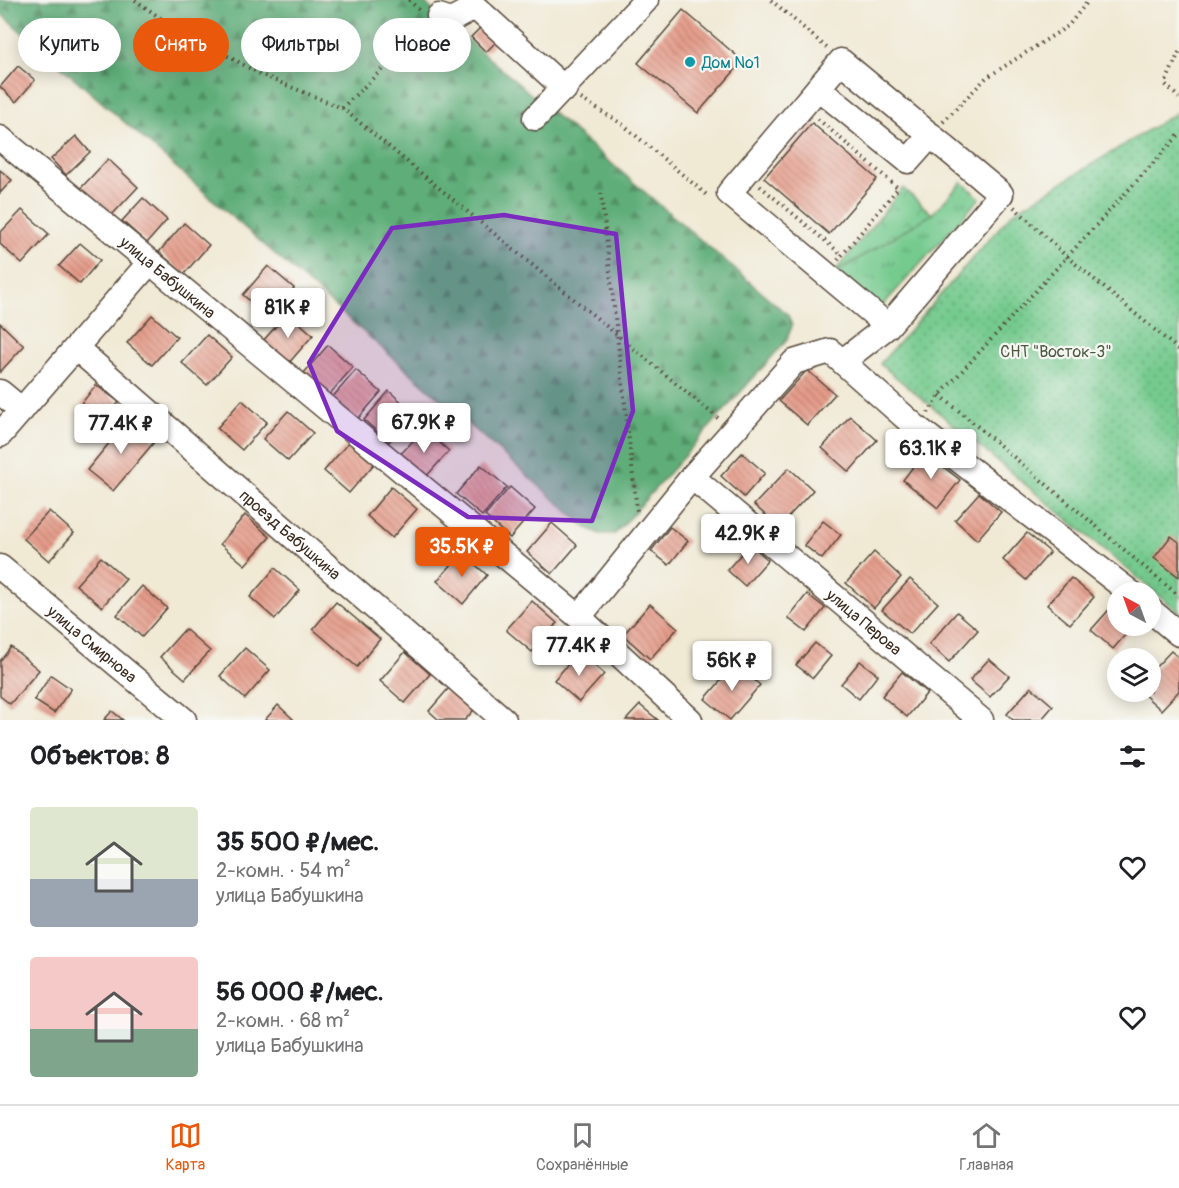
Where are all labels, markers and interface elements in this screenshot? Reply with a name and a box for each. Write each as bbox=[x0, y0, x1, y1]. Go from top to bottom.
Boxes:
chip: Купить bbox=[18, 18, 121, 72]
chip: Снять bbox=[133, 18, 229, 72]
chip: Фильтры bbox=[241, 18, 361, 72]
chip: Новое bbox=[373, 18, 471, 72]
place label: Дом №1 bbox=[701, 53, 760, 73]
marker: Дом №1 bbox=[683, 55, 697, 69]
street label: улица Бабушкина bbox=[115, 232, 219, 323]
pin: 81K ₽ bbox=[246, 288, 330, 339]
text: 81K ₽ bbox=[265, 295, 311, 320]
park label: СНТ "Восток-3" bbox=[1000, 342, 1112, 362]
pin: 67.9K ₽ bbox=[369, 403, 479, 454]
pin: 77.4K ₽ bbox=[66, 404, 176, 455]
text: 67.9K ₽ bbox=[391, 410, 457, 435]
text: 77.4K ₽ bbox=[88, 411, 154, 436]
pin: 63.1K ₽ bbox=[876, 429, 986, 480]
text: 63.1K ₽ bbox=[899, 436, 963, 461]
street label: проезд Бабушкина bbox=[235, 486, 344, 585]
pin: 42.9K ₽ bbox=[693, 514, 803, 565]
text: 42.9K ₽ bbox=[715, 521, 781, 546]
pin: 35.5K ₽ bbox=[407, 527, 517, 578]
text: 35.5K ₽ bbox=[429, 534, 495, 559]
north arrow bbox=[1107, 582, 1161, 636]
map controls bbox=[1107, 582, 1161, 702]
street label: улица Перова bbox=[821, 585, 905, 660]
street label: улица Смирнова bbox=[42, 601, 140, 687]
pin: 77.4K ₽ bbox=[524, 626, 634, 677]
text: 77.4K ₽ bbox=[546, 633, 612, 658]
pin: 56K ₽ bbox=[690, 641, 774, 692]
text: 56K ₽ bbox=[707, 648, 757, 673]
button: layers bbox=[1107, 648, 1161, 702]
text: Объектов: 8 bbox=[30, 740, 169, 772]
icon: filters bbox=[1116, 740, 1149, 773]
text: 35 500 ₽/мес. bbox=[216, 826, 379, 858]
icon: home bbox=[78, 831, 150, 903]
icon: heart bbox=[1116, 851, 1149, 884]
text: 2-комн. · 54 m² bbox=[216, 858, 351, 883]
text: улица Бабушкина bbox=[216, 883, 364, 908]
text: 56 000 ₽/мес. bbox=[216, 976, 384, 1008]
icon: home bbox=[78, 981, 150, 1053]
icon: heart bbox=[1116, 1001, 1149, 1034]
text: 2-комн. · 68 m² bbox=[216, 1008, 350, 1033]
text: улица Бабушкина bbox=[216, 1033, 364, 1058]
tab: Карта bbox=[165, 1119, 205, 1175]
tab: Сохранённые bbox=[536, 1119, 628, 1175]
tab: Главная bbox=[959, 1119, 1014, 1175]

